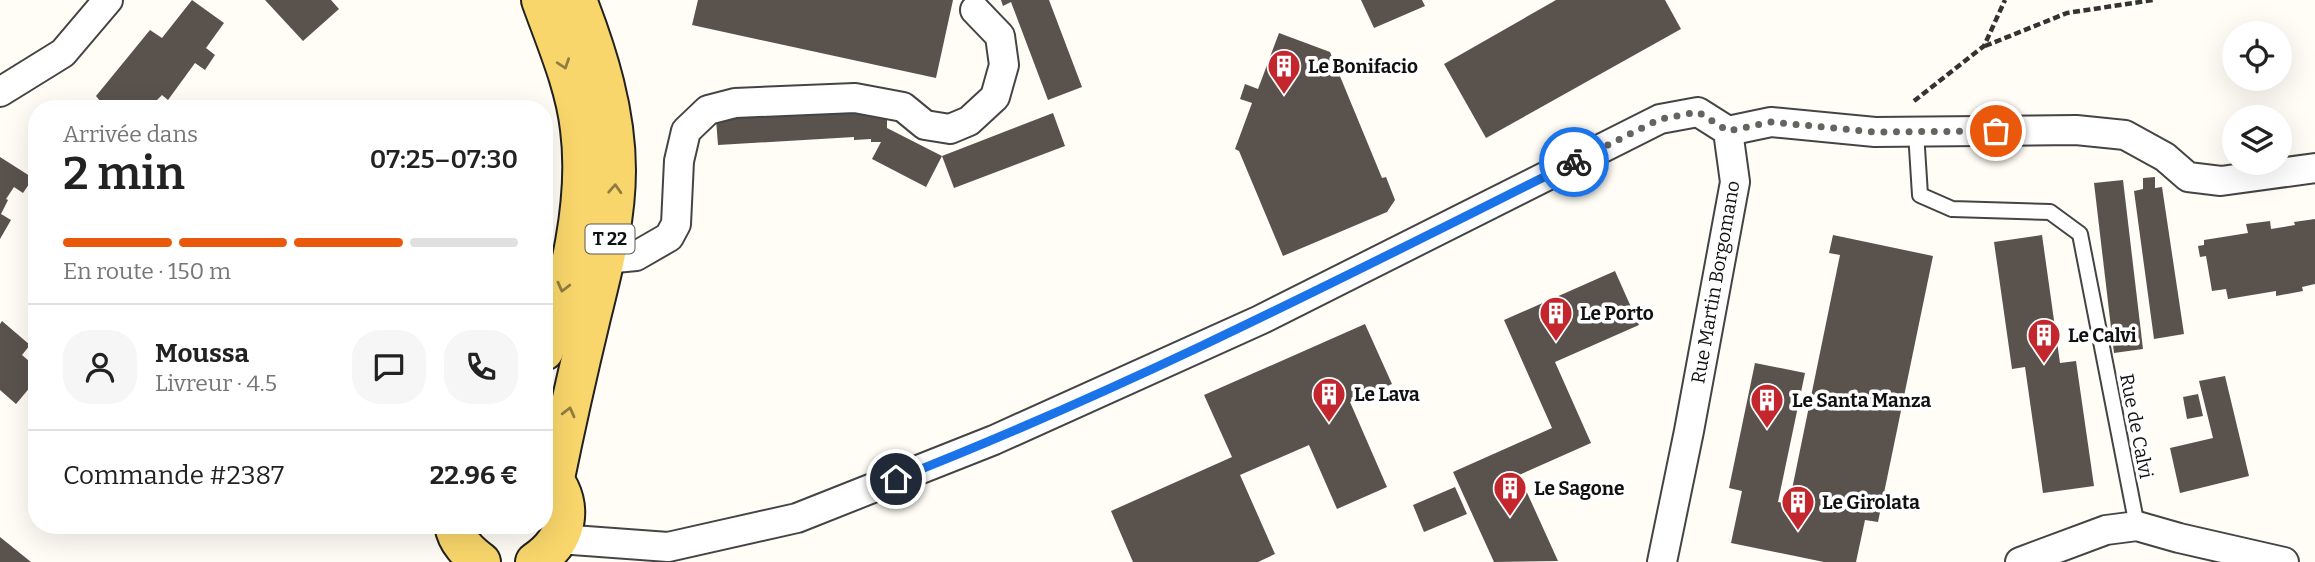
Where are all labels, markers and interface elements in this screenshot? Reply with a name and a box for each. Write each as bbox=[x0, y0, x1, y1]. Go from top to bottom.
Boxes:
map controls bbox=[2222, 21, 2292, 175]
button: locate bbox=[2222, 21, 2292, 91]
building icon: Le Bonifacio bbox=[1265, 47, 1303, 96]
place label: Le Bonifacio bbox=[1308, 55, 1418, 78]
one-way arrow bbox=[556, 58, 570, 70]
pin bbox=[1966, 101, 2026, 161]
button: layers bbox=[2222, 105, 2292, 175]
icon: bag bbox=[1977, 112, 2015, 150]
text: Arrivée dans bbox=[63, 120, 198, 148]
courier bbox=[1539, 127, 1609, 197]
icon: bike bbox=[1555, 143, 1593, 181]
text: 07:25–07:30 bbox=[370, 144, 518, 175]
text: 2 min bbox=[63, 146, 185, 201]
street label: Rue Martin Borgomano bbox=[1686, 179, 1745, 385]
one-way arrow bbox=[607, 183, 622, 194]
road number: T 22 bbox=[586, 225, 634, 254]
text: En route · 150 m bbox=[63, 257, 231, 285]
one-way arrow bbox=[557, 281, 571, 293]
building icon: Le Porto bbox=[1537, 294, 1575, 343]
place label: Le Porto bbox=[1580, 302, 1654, 325]
building icon: Le Calvi bbox=[2025, 316, 2063, 365]
place label: Le Calvi bbox=[2068, 324, 2137, 347]
button: person bbox=[63, 330, 137, 404]
button: chat bbox=[352, 330, 426, 404]
button: phone bbox=[444, 330, 518, 404]
text: Moussa bbox=[155, 338, 249, 369]
text: Livreur · 4.5 bbox=[155, 369, 277, 397]
street label: Rue de Calvi bbox=[2115, 372, 2158, 481]
building icon: Le Lava bbox=[1310, 375, 1348, 424]
building icon: Le Santa Manza bbox=[1748, 381, 1786, 430]
place label: Le Lava bbox=[1354, 383, 1420, 406]
place label: Le Santa Manza bbox=[1792, 389, 1932, 412]
one-way arrow bbox=[560, 406, 575, 418]
pin bbox=[866, 449, 926, 509]
text: Commande #2387 bbox=[63, 460, 284, 491]
text: 22.96 € bbox=[430, 460, 518, 491]
icon: home bbox=[877, 460, 915, 498]
building icon: Le Sagone bbox=[1491, 469, 1529, 518]
place label: Le Sagone bbox=[1534, 477, 1624, 500]
building icon: Le Girolata bbox=[1779, 483, 1817, 532]
place label: Le Girolata bbox=[1822, 491, 1920, 514]

